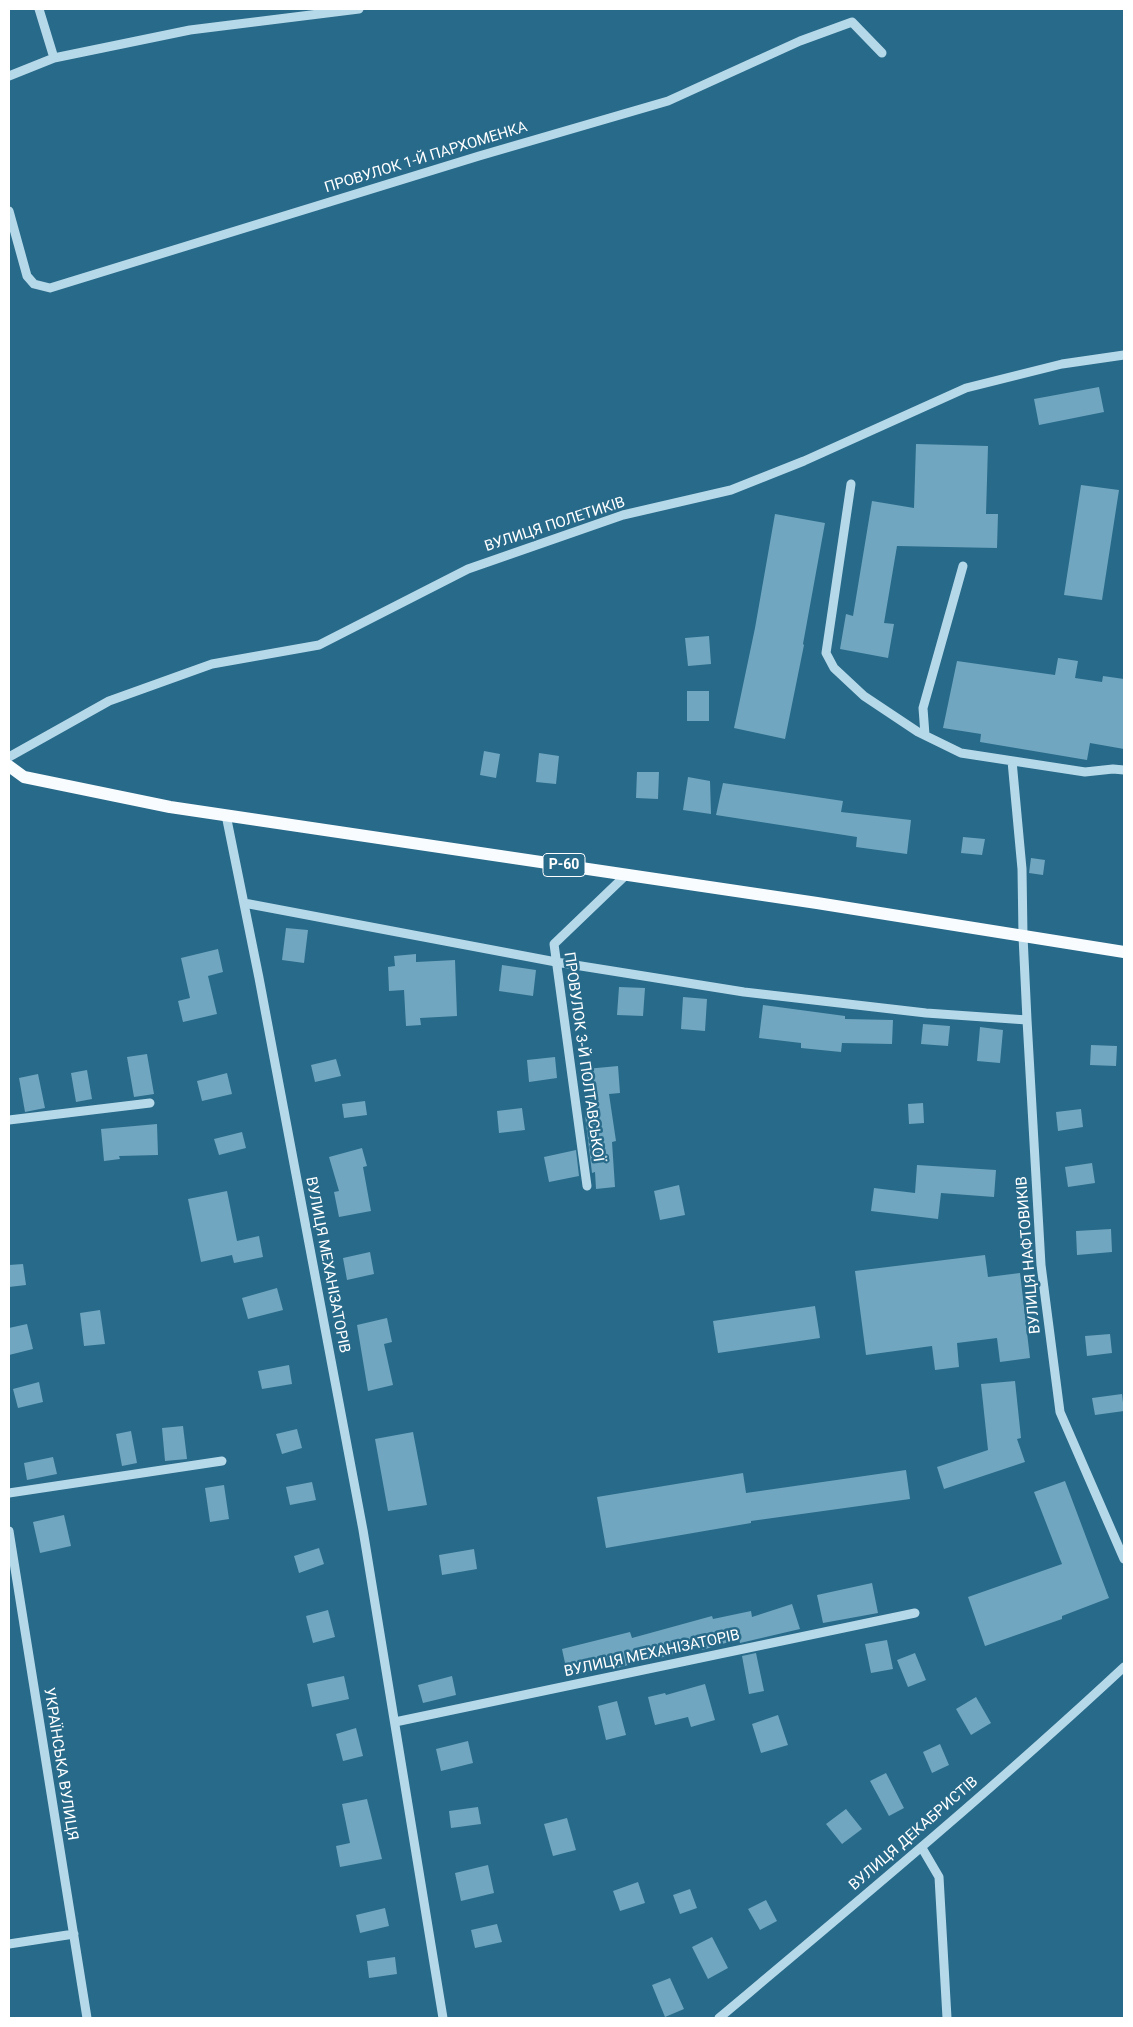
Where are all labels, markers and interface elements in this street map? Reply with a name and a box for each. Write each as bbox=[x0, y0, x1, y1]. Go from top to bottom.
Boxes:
street label: ПРОВУЛОК 1-Й ПАРХОМЕНКА bbox=[322, 119, 530, 197]
street label: ВУЛИЦЯ ПОЛЕТИКІВ bbox=[482, 494, 628, 556]
road number: Р-60 bbox=[543, 854, 585, 876]
street label: ПРОВУЛОК 3-Й ПОЛТАВСЬКОЇ bbox=[559, 951, 607, 1163]
street label: ВУЛИЦЯ МЕХАНІЗАТОРІВ bbox=[301, 1175, 353, 1355]
street label: ВУЛИЦЯ НАФТОВИКІВ bbox=[1013, 1175, 1045, 1335]
street label: ВУЛИЦЯ МЕХАНІЗАТОРІВ bbox=[563, 1627, 741, 1681]
street label: УКРАЇНСЬКА ВУЛИЦЯ bbox=[39, 1686, 81, 1842]
street label: ВУЛИЦЯ ДЕКАБРИСТІВ bbox=[846, 1773, 982, 1895]

